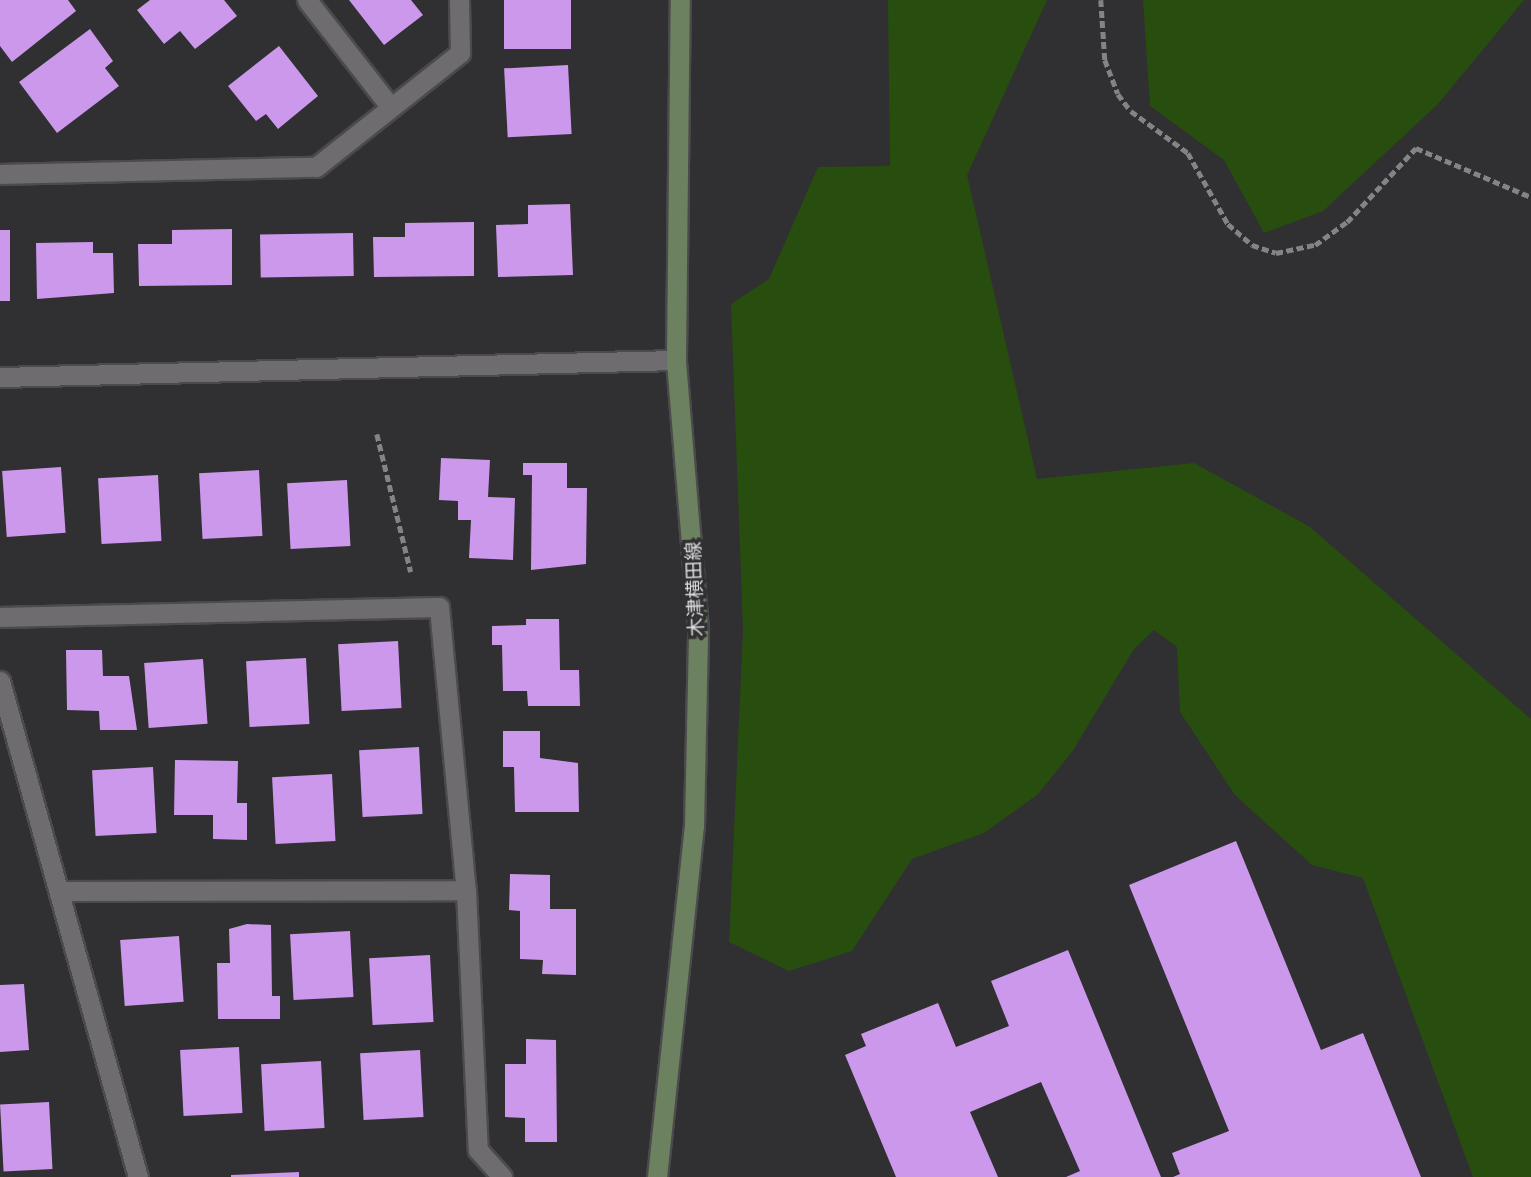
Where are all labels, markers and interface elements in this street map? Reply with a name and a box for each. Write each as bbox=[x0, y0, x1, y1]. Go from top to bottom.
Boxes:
street label: 木津横田線 bbox=[682, 541, 708, 637]

